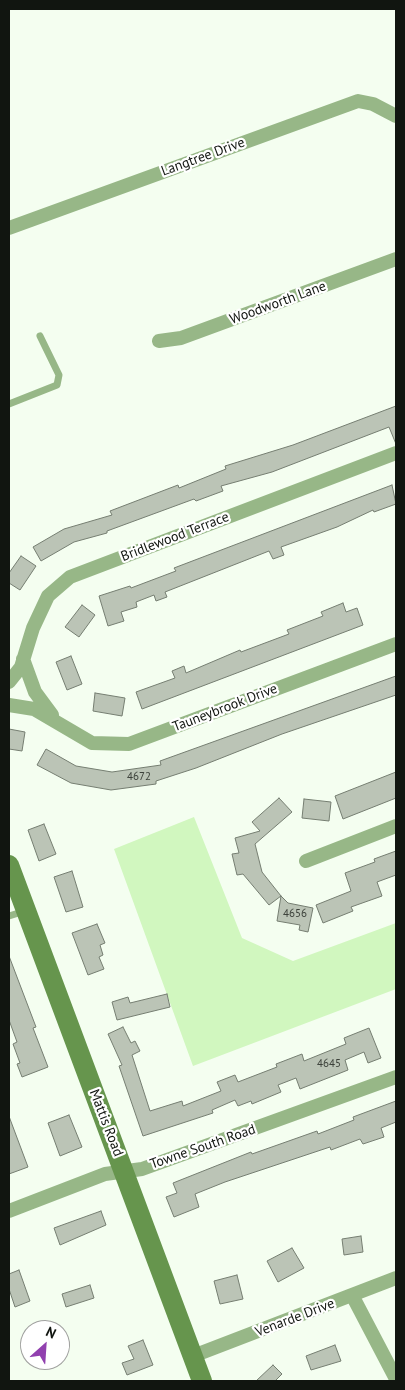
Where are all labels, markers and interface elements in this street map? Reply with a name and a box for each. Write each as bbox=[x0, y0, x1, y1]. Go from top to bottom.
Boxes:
street label: Langtree Drive bbox=[159, 134, 247, 180]
street label: Woodworth Lane bbox=[228, 278, 328, 328]
street label: Bridlewood Terrace bbox=[119, 509, 231, 565]
street label: Tauneybrook Drive bbox=[170, 680, 280, 736]
house number: 4672 bbox=[127, 770, 151, 784]
house number: 4656 bbox=[283, 907, 307, 921]
house number: 4645 bbox=[317, 1057, 341, 1071]
street label: Mattis Road bbox=[86, 1087, 126, 1159]
street label: Towne South Road bbox=[148, 1121, 258, 1173]
street label: Venarde Drive bbox=[253, 1295, 337, 1341]
north arrow bbox=[20, 1320, 70, 1370]
text: N bbox=[43, 1322, 59, 1343]

